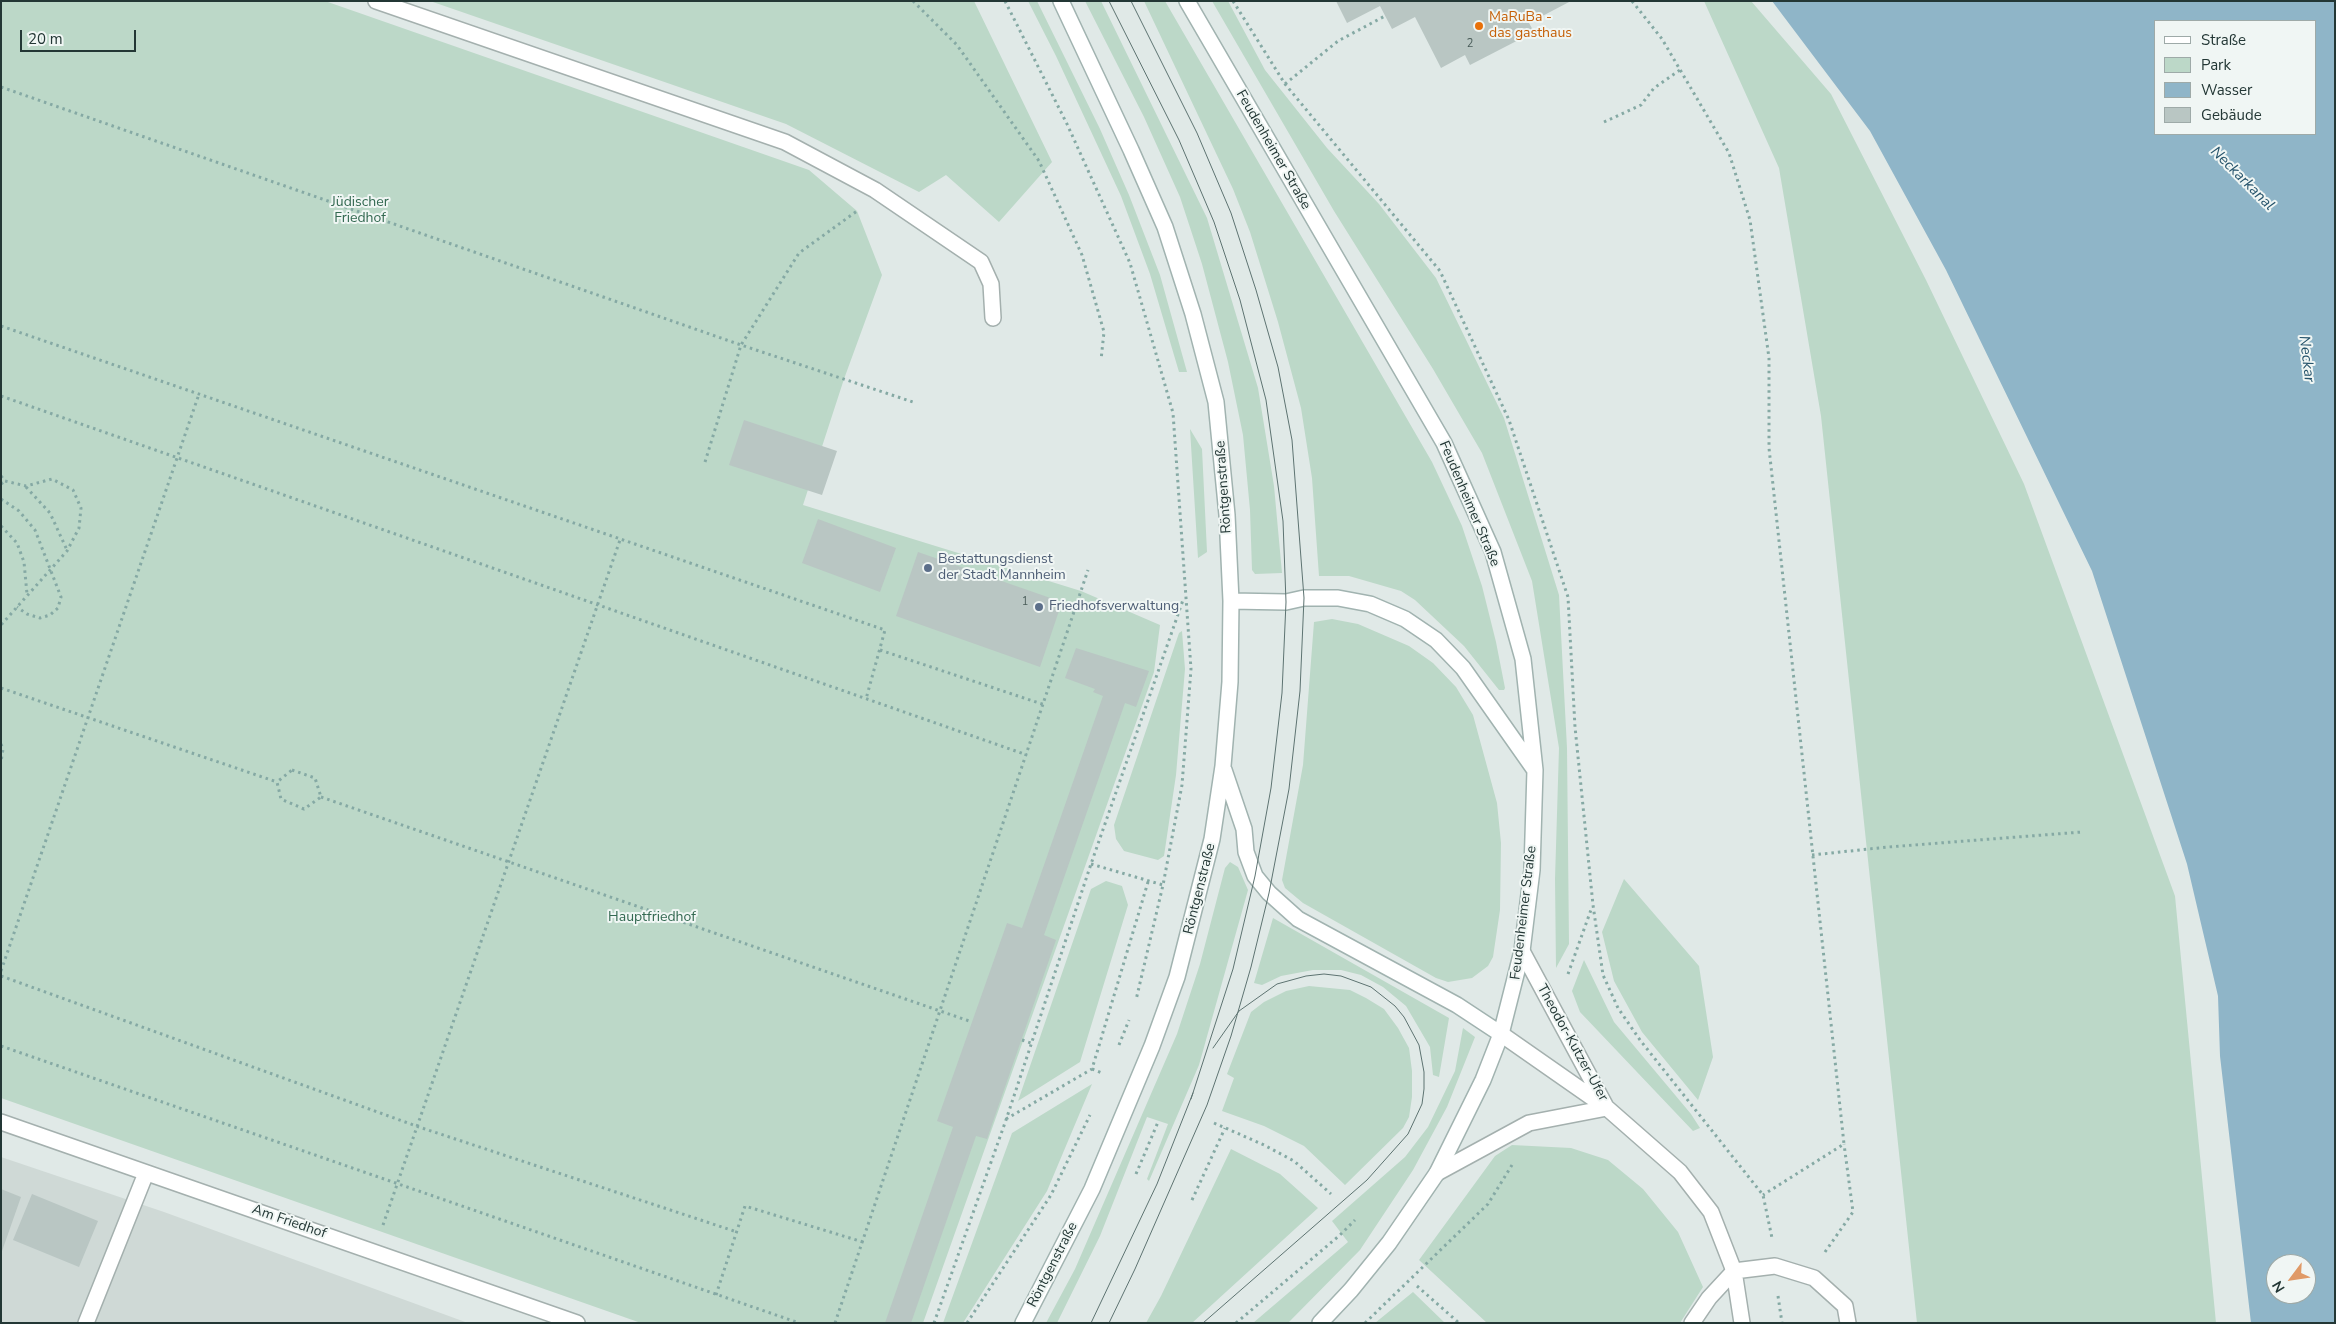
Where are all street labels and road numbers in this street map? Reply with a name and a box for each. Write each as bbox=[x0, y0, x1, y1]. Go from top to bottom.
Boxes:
street label: Feudenheimer Straße bbox=[1232, 87, 1314, 213]
street label: Feudenheimer Straße bbox=[1435, 439, 1503, 569]
street label: Röntgenstraße bbox=[1212, 440, 1236, 534]
street label: Röntgenstraße bbox=[1181, 842, 1219, 936]
street label: Feudenheimer Straße bbox=[1507, 845, 1541, 981]
street label: Theodor-Kutzer-Ufer bbox=[1533, 982, 1611, 1104]
street label: Am Friedhof bbox=[250, 1201, 328, 1243]
street label: Röntgenstraße bbox=[1024, 1220, 1082, 1310]

